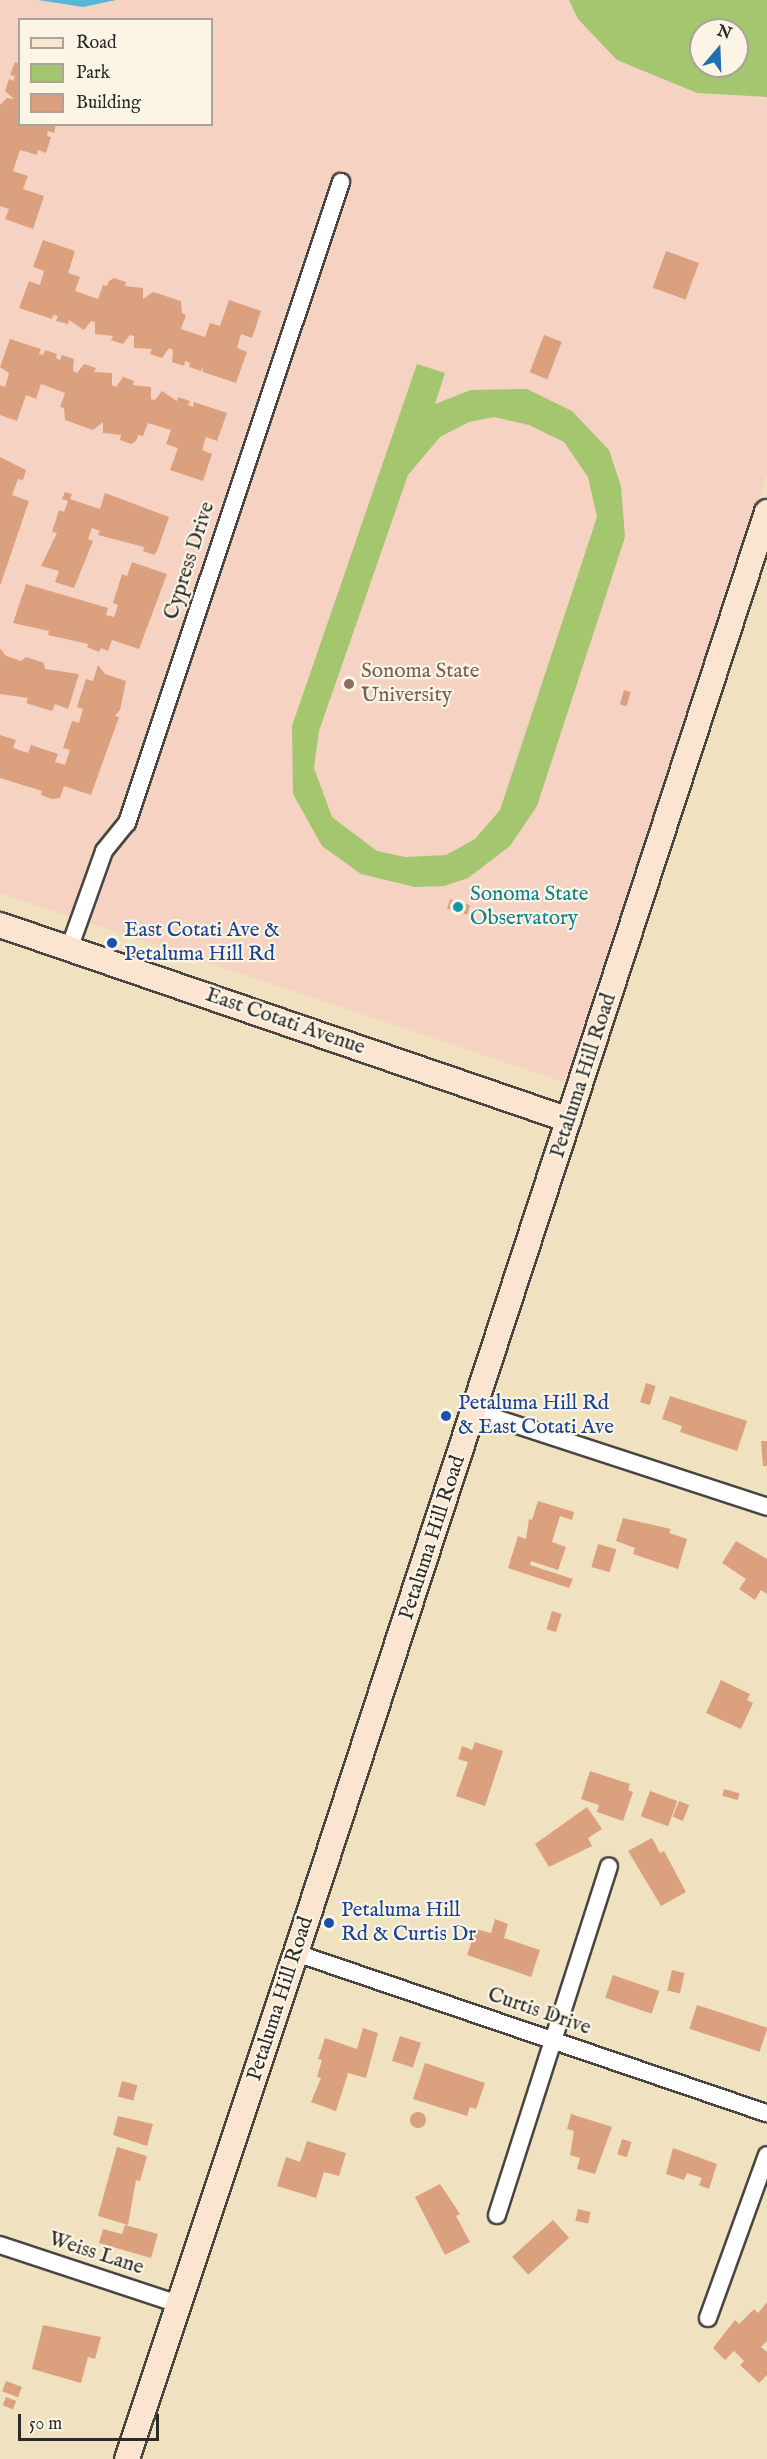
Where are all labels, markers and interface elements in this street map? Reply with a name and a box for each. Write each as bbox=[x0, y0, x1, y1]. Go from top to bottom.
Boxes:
legend bbox=[18, 18, 213, 126]
north arrow bbox=[689, 18, 749, 78]
text: N bbox=[714, 21, 734, 45]
text: Road bbox=[76, 32, 117, 55]
text: Park bbox=[76, 62, 110, 85]
text: Building bbox=[76, 92, 141, 115]
street label: Cypress Drive bbox=[159, 499, 221, 623]
place label: Sonoma State University bbox=[361, 659, 479, 709]
marker: Sonoma State University bbox=[342, 677, 356, 691]
place label: Sonoma State Observatory bbox=[470, 882, 588, 932]
marker: Sonoma State Observatory bbox=[451, 900, 465, 914]
place label: East Cotati Ave & Petaluma Hill Rd bbox=[124, 918, 280, 968]
marker: East Cotati Ave & Petaluma Hill Rd bbox=[105, 936, 119, 950]
street label: East Cotati Avenue bbox=[202, 983, 368, 1061]
street label: Petaluma Hill Road bbox=[546, 991, 622, 1161]
place label: Petaluma Hill Rd & East Cotati Ave bbox=[458, 1391, 614, 1441]
marker: Petaluma Hill Rd & East Cotati Ave bbox=[439, 1409, 453, 1423]
street label: Petaluma Hill Road bbox=[395, 1453, 471, 1623]
place label: Petaluma Hill Rd & Curtis Dr bbox=[341, 1898, 476, 1948]
street label: Petaluma Hill Road bbox=[243, 1914, 319, 2084]
marker: Petaluma Hill Rd & Curtis Dr bbox=[322, 1916, 336, 1930]
street label: Curtis Drive bbox=[484, 1983, 594, 2041]
street label: Weiss Lane bbox=[45, 2227, 147, 2281]
scale bar bbox=[21, 2402, 162, 2440]
text: 50 m bbox=[29, 2413, 62, 2436]

